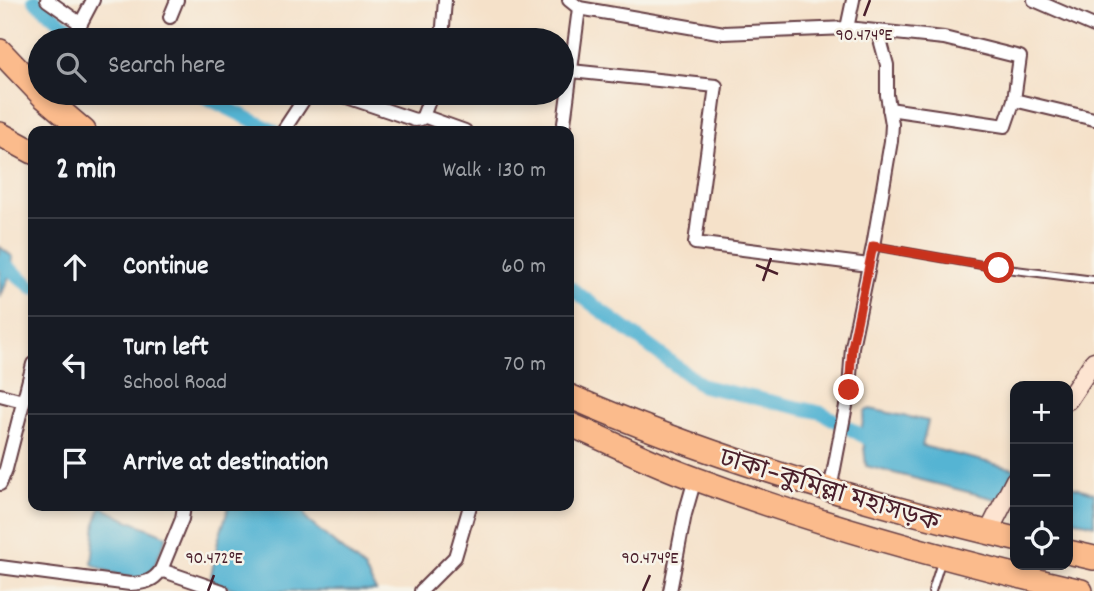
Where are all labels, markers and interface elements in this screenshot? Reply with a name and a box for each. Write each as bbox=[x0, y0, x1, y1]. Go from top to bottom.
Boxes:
text: 90.474°E bbox=[836, 24, 892, 49]
search box bbox=[28, 28, 574, 105]
icon: search bbox=[52, 48, 90, 86]
text: Search here bbox=[108, 48, 226, 85]
text: 2 min bbox=[56, 150, 116, 193]
text: Walk · 130 m bbox=[442, 155, 546, 188]
icon: ahead bbox=[56, 248, 94, 286]
text: Continue bbox=[123, 249, 208, 286]
text: 60 m bbox=[501, 251, 546, 284]
route start bbox=[983, 252, 1014, 283]
text: Turn left bbox=[123, 330, 209, 367]
icon: left bbox=[56, 346, 94, 384]
text: 70 m bbox=[504, 349, 546, 382]
text: School Road bbox=[123, 367, 227, 400]
route end bbox=[833, 374, 864, 405]
map controls bbox=[1010, 381, 1073, 570]
button: + bbox=[1010, 381, 1073, 444]
street label: ঢাকা–কুমিল্লা মহাসড়ক bbox=[713, 441, 945, 543]
icon: arrive bbox=[56, 444, 94, 482]
button: − bbox=[1010, 444, 1073, 507]
text: Arrive at destination bbox=[123, 445, 328, 482]
button: locate bbox=[1010, 507, 1073, 570]
text: 90.472°E bbox=[185, 547, 243, 572]
text: 90.474°E bbox=[622, 547, 678, 572]

